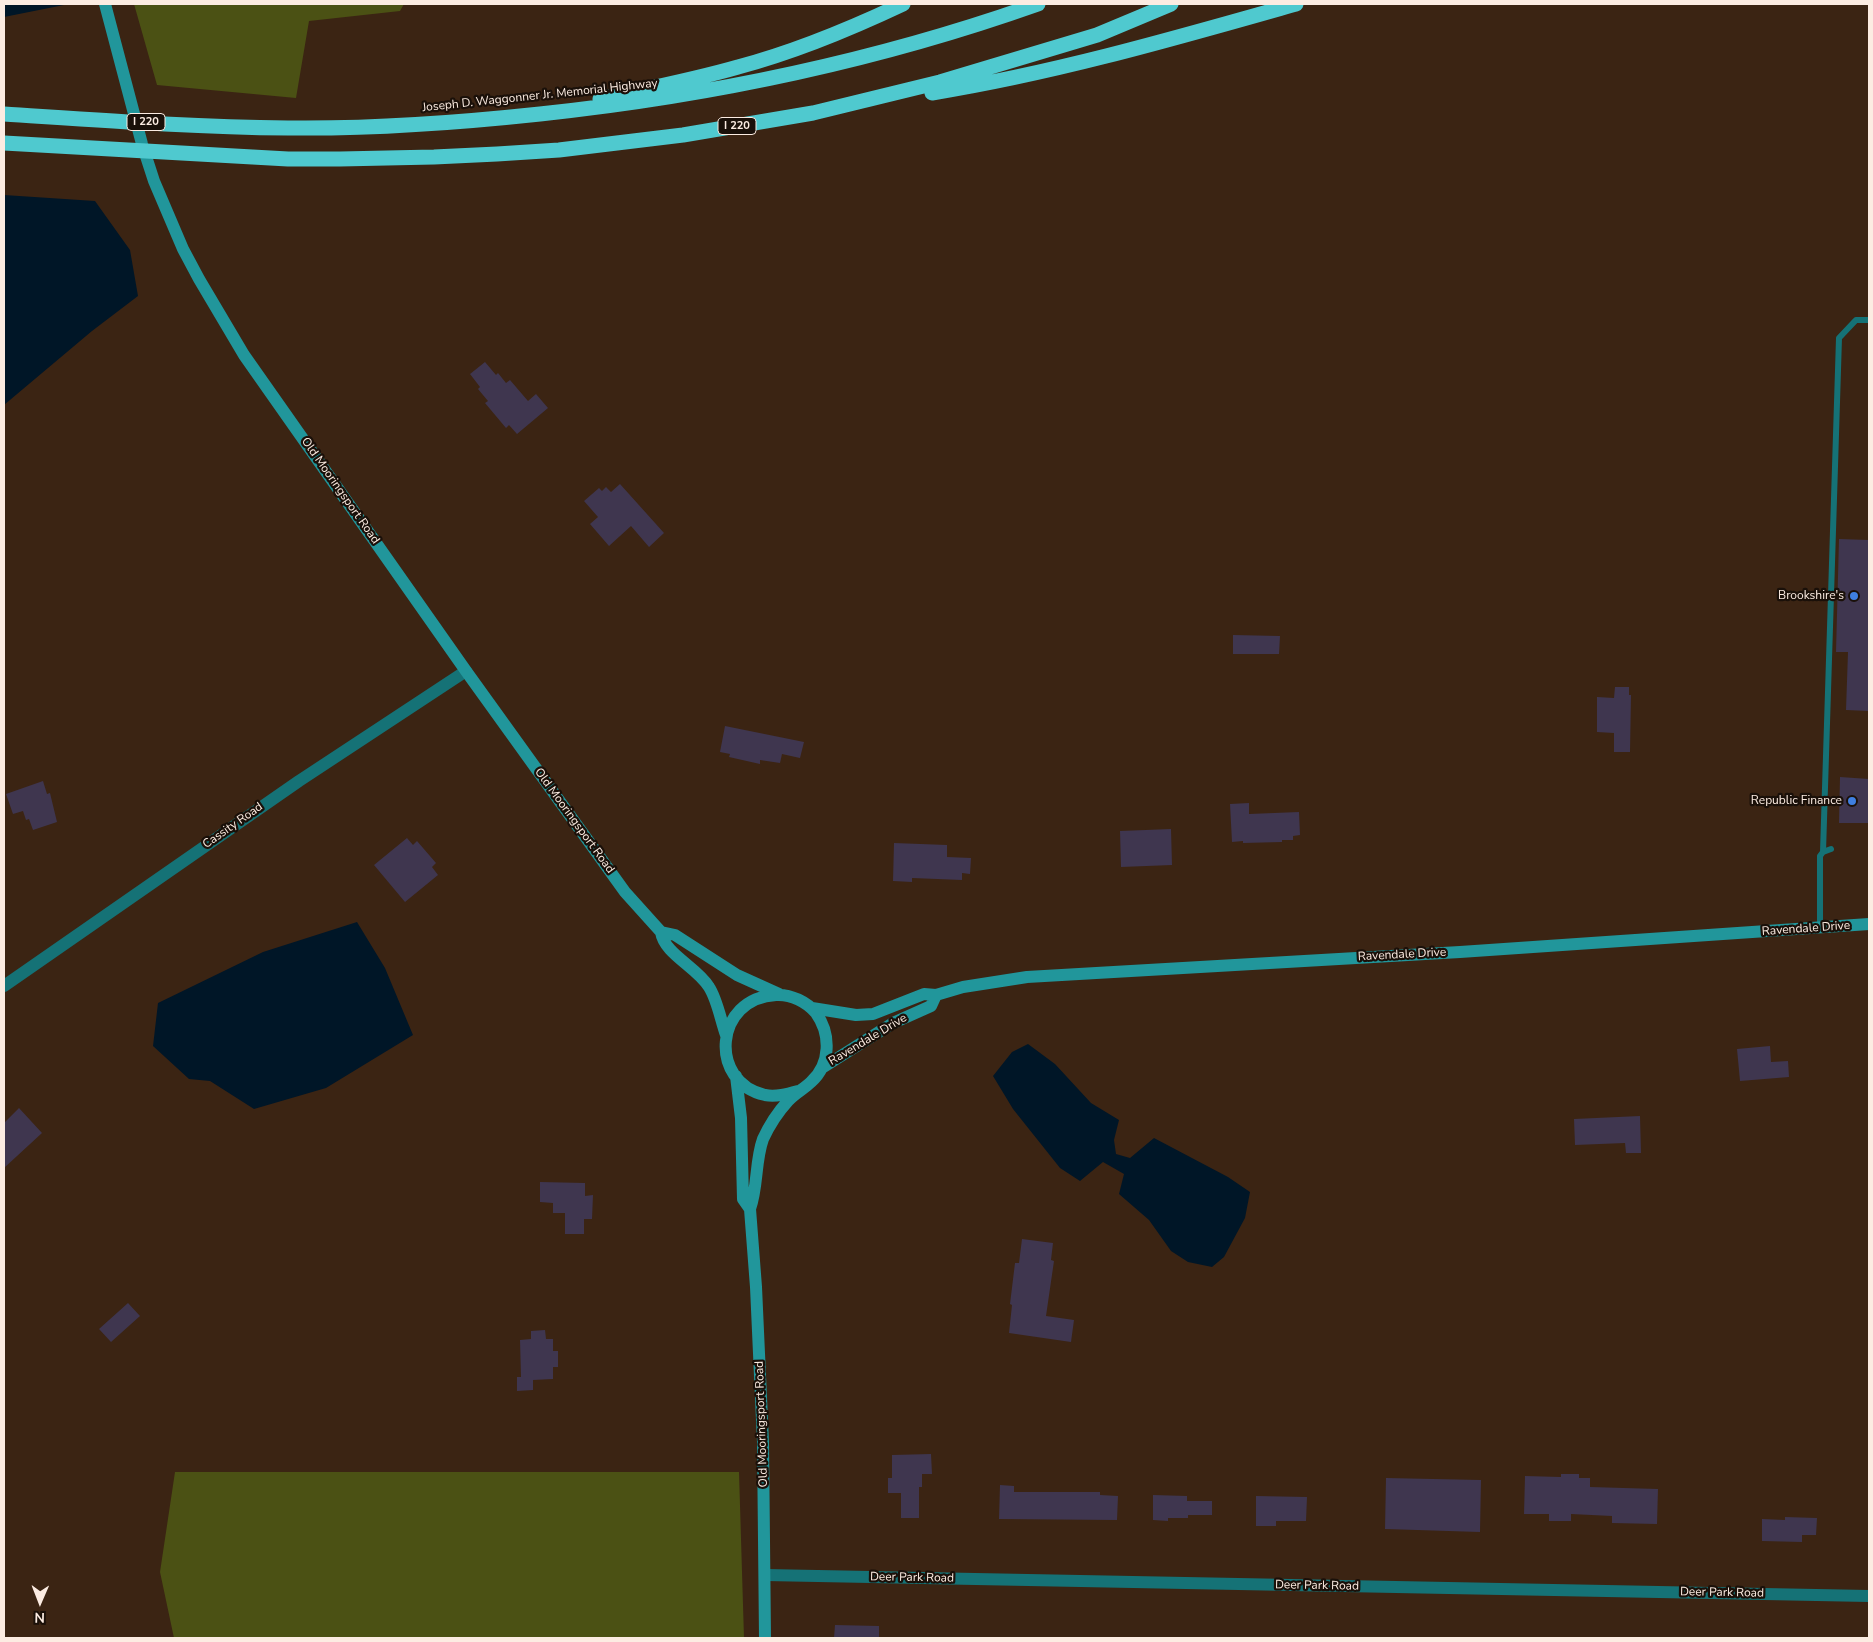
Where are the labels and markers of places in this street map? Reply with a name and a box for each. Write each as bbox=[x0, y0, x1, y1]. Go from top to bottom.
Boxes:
place label: Brookshire's bbox=[1778, 589, 1844, 603]
marker: Brookshire's bbox=[1848, 590, 1860, 602]
place label: Republic Finance bbox=[1751, 794, 1842, 808]
marker: Republic Finance bbox=[1846, 795, 1858, 807]

